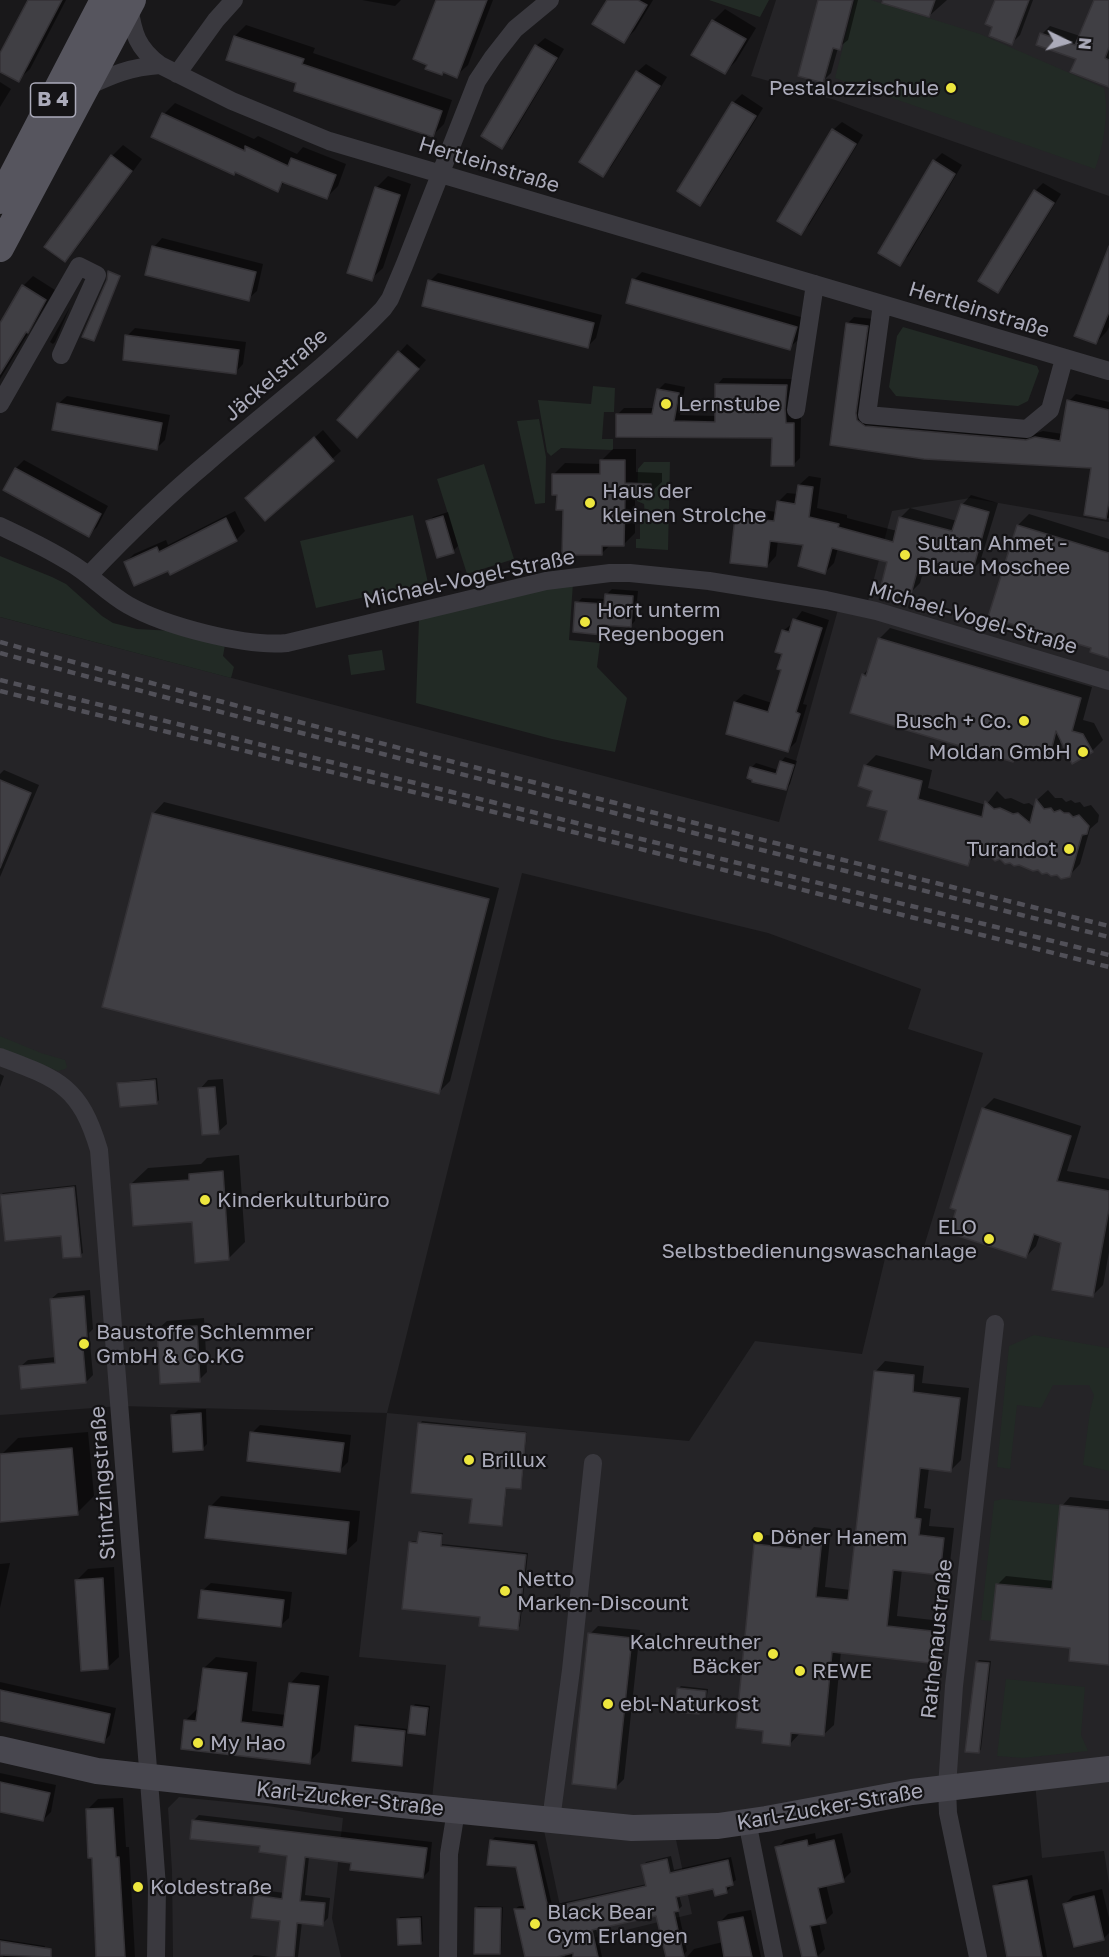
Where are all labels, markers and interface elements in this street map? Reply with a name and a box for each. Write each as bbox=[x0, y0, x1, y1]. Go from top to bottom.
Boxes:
north arrow bbox=[1037, 12, 1097, 72]
text: N bbox=[1074, 37, 1095, 50]
place label: Pestalozzischule bbox=[769, 75, 939, 101]
marker: Pestalozzischule bbox=[944, 81, 958, 95]
road number: B 4 bbox=[31, 83, 76, 117]
street label: Hertleinstraße bbox=[415, 132, 563, 198]
street label: Hertleinstraße bbox=[905, 277, 1053, 343]
street label: Jäckelstraße bbox=[219, 323, 333, 427]
place label: Lernstube bbox=[678, 391, 780, 417]
marker: Lernstube bbox=[659, 397, 673, 411]
place label: Haus der kleinen Strolche bbox=[602, 478, 766, 528]
marker: Haus der kleinen Strolche bbox=[583, 496, 597, 510]
place label: Sultan Ahmet - Blaue Moschee bbox=[917, 530, 1070, 580]
street label: Michael-Vogel-Straße bbox=[361, 544, 577, 614]
marker: Sultan Ahmet - Blaue Moschee bbox=[898, 548, 912, 562]
street label: Michael-Vogel-Straße bbox=[866, 576, 1080, 660]
place label: Hort unterm Regenbogen bbox=[597, 597, 725, 647]
marker: Hort unterm Regenbogen bbox=[578, 615, 592, 629]
place label: Busch + Co. bbox=[895, 708, 1012, 734]
marker: Busch + Co. bbox=[1017, 714, 1031, 728]
place label: Moldan GmbH bbox=[929, 739, 1071, 765]
marker: Moldan GmbH bbox=[1076, 745, 1090, 759]
place label: Turandot bbox=[966, 836, 1057, 862]
marker: Turandot bbox=[1062, 842, 1076, 856]
place label: Kinderkulturbüro bbox=[217, 1187, 390, 1213]
marker: Kinderkulturbüro bbox=[198, 1193, 212, 1207]
place label: ELO Selbstbedienungswaschanlage bbox=[661, 1214, 977, 1264]
marker: ELO Selbstbedienungswaschanlage bbox=[982, 1232, 996, 1246]
place label: Baustoffe Schlemmer GmbH & Co.KG bbox=[96, 1319, 313, 1369]
marker: Baustoffe Schlemmer GmbH & Co.KG bbox=[77, 1337, 91, 1351]
street label: Stintzingstraße bbox=[85, 1405, 121, 1561]
place label: Brillux bbox=[481, 1447, 547, 1473]
marker: Brillux bbox=[462, 1453, 476, 1467]
place label: Döner Hanem bbox=[770, 1524, 907, 1550]
marker: Döner Hanem bbox=[751, 1530, 765, 1544]
street label: Rathenaustraße bbox=[916, 1558, 958, 1720]
place label: Netto Marken-Discount bbox=[517, 1566, 689, 1616]
marker: Netto Marken-Discount bbox=[498, 1584, 512, 1598]
place label: Kalchreuther Bäcker bbox=[629, 1629, 761, 1679]
marker: Kalchreuther Bäcker bbox=[766, 1647, 780, 1661]
place label: REWE bbox=[812, 1658, 872, 1684]
marker: REWE bbox=[793, 1664, 807, 1678]
place label: ebl-Naturkost bbox=[620, 1691, 759, 1717]
marker: ebl-Naturkost bbox=[601, 1697, 615, 1711]
place label: My Hao bbox=[210, 1730, 285, 1756]
marker: My Hao bbox=[191, 1736, 205, 1750]
street label: Karl-Zucker-Straße bbox=[255, 1777, 445, 1821]
street label: Karl-Zucker-Straße bbox=[735, 1778, 925, 1836]
place label: Koldestraße bbox=[150, 1874, 272, 1900]
marker: Koldestraße bbox=[131, 1880, 145, 1894]
place label: Black Bear Gym Erlangen bbox=[547, 1899, 688, 1949]
marker: Black Bear Gym Erlangen bbox=[528, 1917, 542, 1931]

